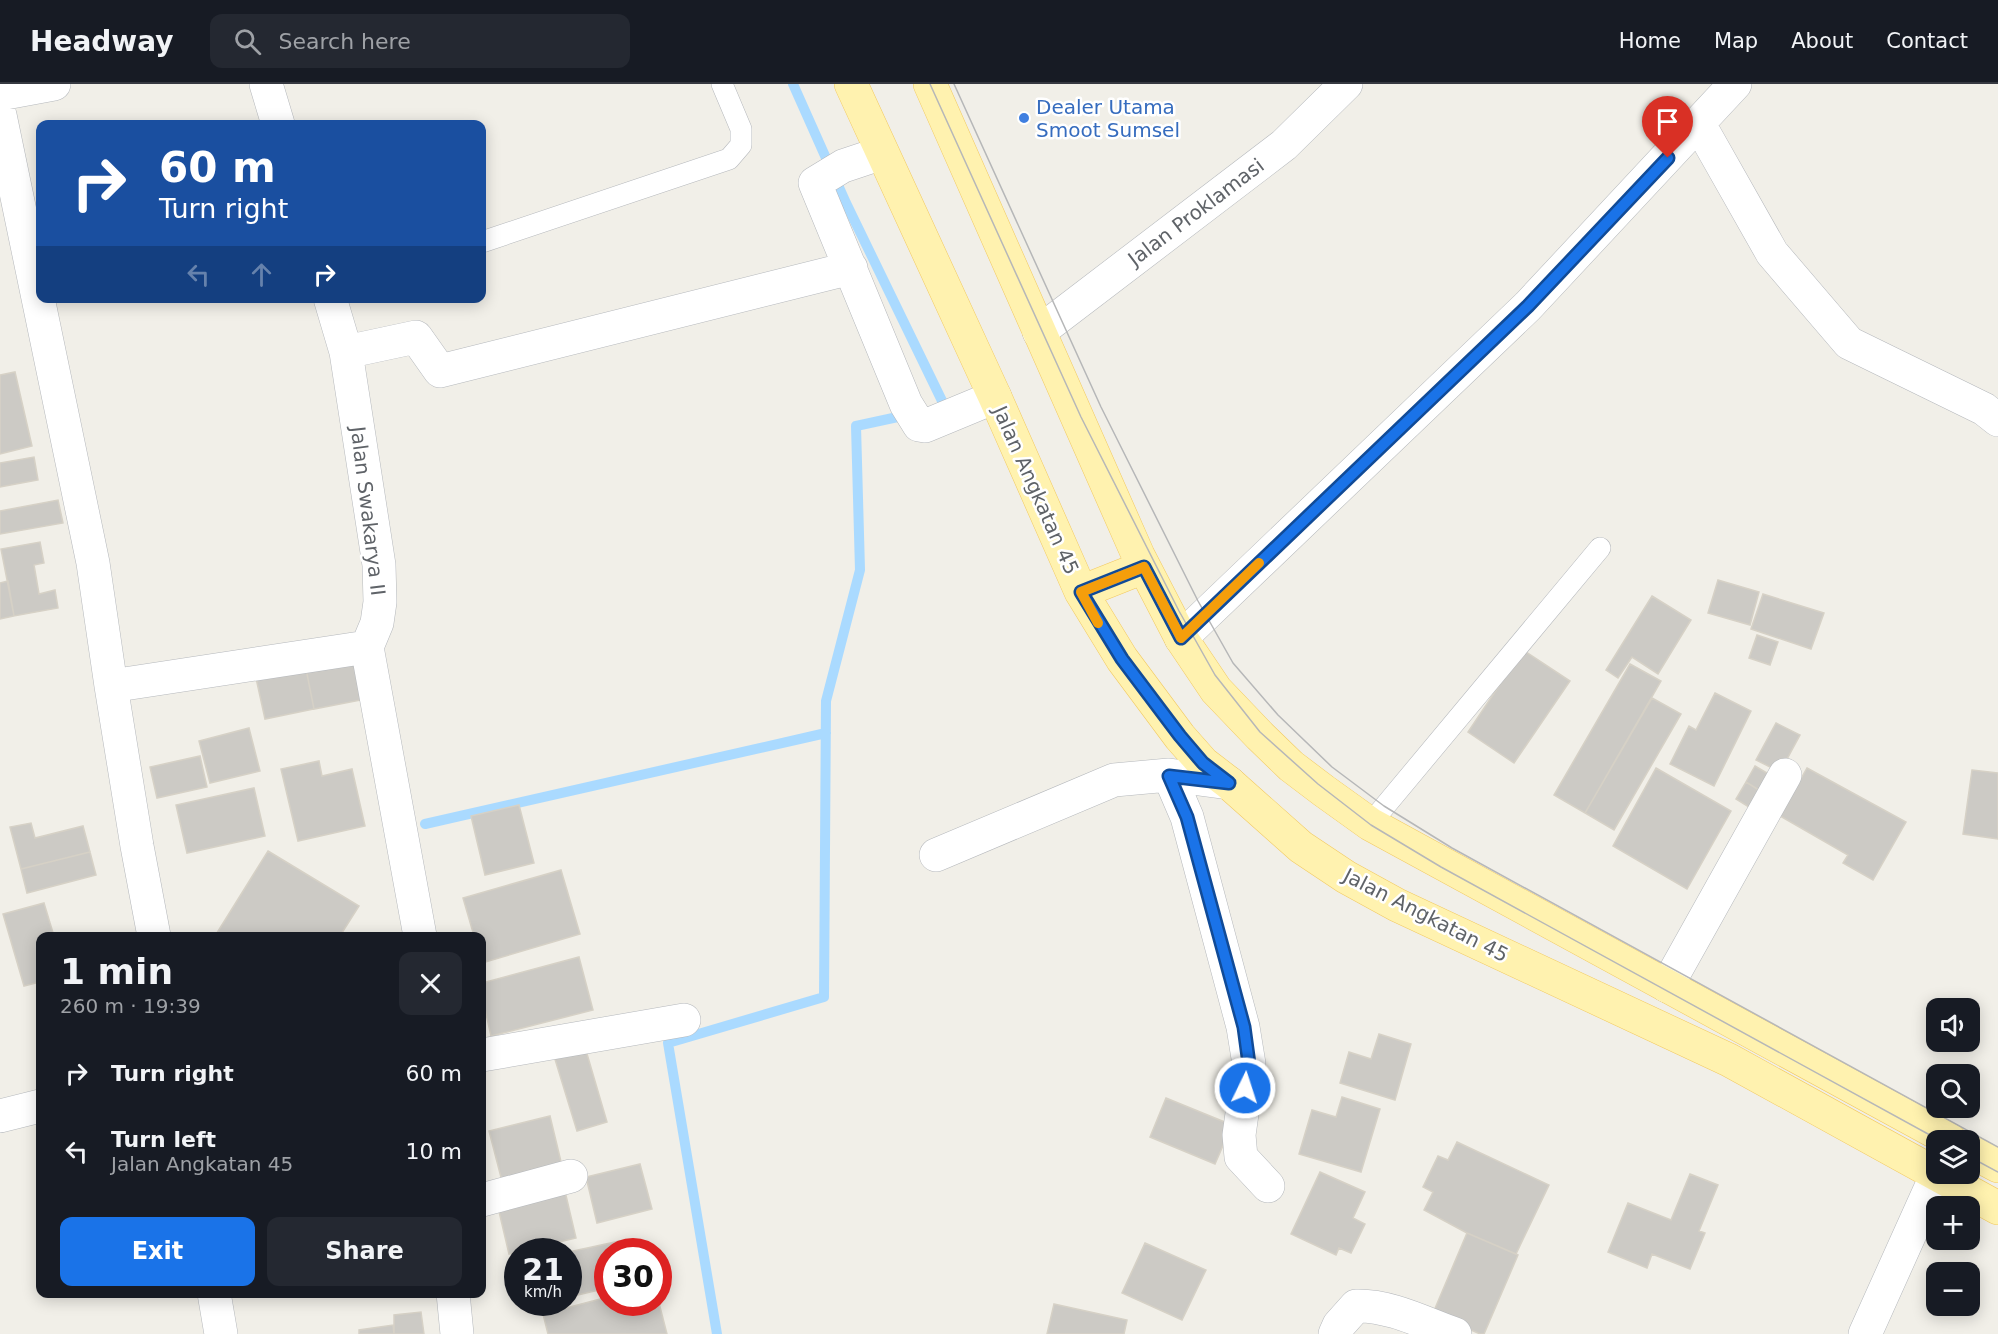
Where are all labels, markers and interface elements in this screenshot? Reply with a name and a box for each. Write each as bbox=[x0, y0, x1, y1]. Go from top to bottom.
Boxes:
search box bbox=[210, 14, 630, 68]
text: Headway bbox=[30, 25, 174, 58]
icon: search bbox=[231, 25, 264, 58]
text: Search here bbox=[279, 29, 411, 54]
text: Home bbox=[1619, 29, 1681, 53]
text: Map bbox=[1714, 29, 1758, 53]
text: About bbox=[1791, 29, 1853, 53]
text: Contact bbox=[1886, 29, 1968, 53]
place label: Dealer Utama Smoot Sumsel bbox=[1036, 95, 1180, 142]
pin bbox=[1642, 96, 1693, 158]
icon: arrive bbox=[1651, 105, 1684, 138]
marker: Dealer Utama Smoot Sumsel bbox=[1017, 111, 1031, 125]
text: 60 m bbox=[159, 143, 276, 192]
icon: right bbox=[60, 144, 138, 222]
street label: Jalan Proklamasi bbox=[1122, 153, 1269, 272]
text: Turn right bbox=[159, 193, 288, 224]
icon: left bbox=[182, 258, 215, 291]
icon: ahead bbox=[245, 258, 278, 291]
icon: right bbox=[308, 258, 341, 291]
street label: Jalan Angkatan 45 bbox=[987, 400, 1084, 578]
street label: Jalan Swakarya II bbox=[345, 423, 390, 597]
street label: Jalan Angkatan 45 bbox=[1338, 862, 1513, 967]
text: 1 min bbox=[60, 951, 173, 992]
button: close bbox=[399, 952, 462, 1015]
text: 260 m · 19:39 bbox=[60, 994, 201, 1018]
map controls bbox=[1926, 998, 1980, 1316]
button: sound bbox=[1926, 998, 1980, 1052]
position arrow bbox=[1213, 1056, 1277, 1120]
icon: right bbox=[60, 1057, 93, 1090]
text: Turn right bbox=[111, 1061, 234, 1086]
text: 60 m bbox=[406, 1061, 462, 1086]
button: search bbox=[1926, 1064, 1980, 1118]
text: Turn left bbox=[111, 1127, 216, 1152]
button: layers bbox=[1926, 1130, 1980, 1184]
icon: left bbox=[60, 1135, 93, 1168]
text: 10 m bbox=[406, 1139, 462, 1164]
text: Jalan Angkatan 45 bbox=[111, 1152, 293, 1176]
button: + bbox=[1926, 1196, 1980, 1250]
button: Exit bbox=[60, 1217, 255, 1286]
button: Share bbox=[267, 1217, 462, 1286]
speed limit sign: 30 bbox=[594, 1238, 672, 1316]
text: 21 bbox=[522, 1252, 564, 1287]
button: − bbox=[1926, 1262, 1980, 1316]
text: km/h bbox=[524, 1283, 562, 1301]

